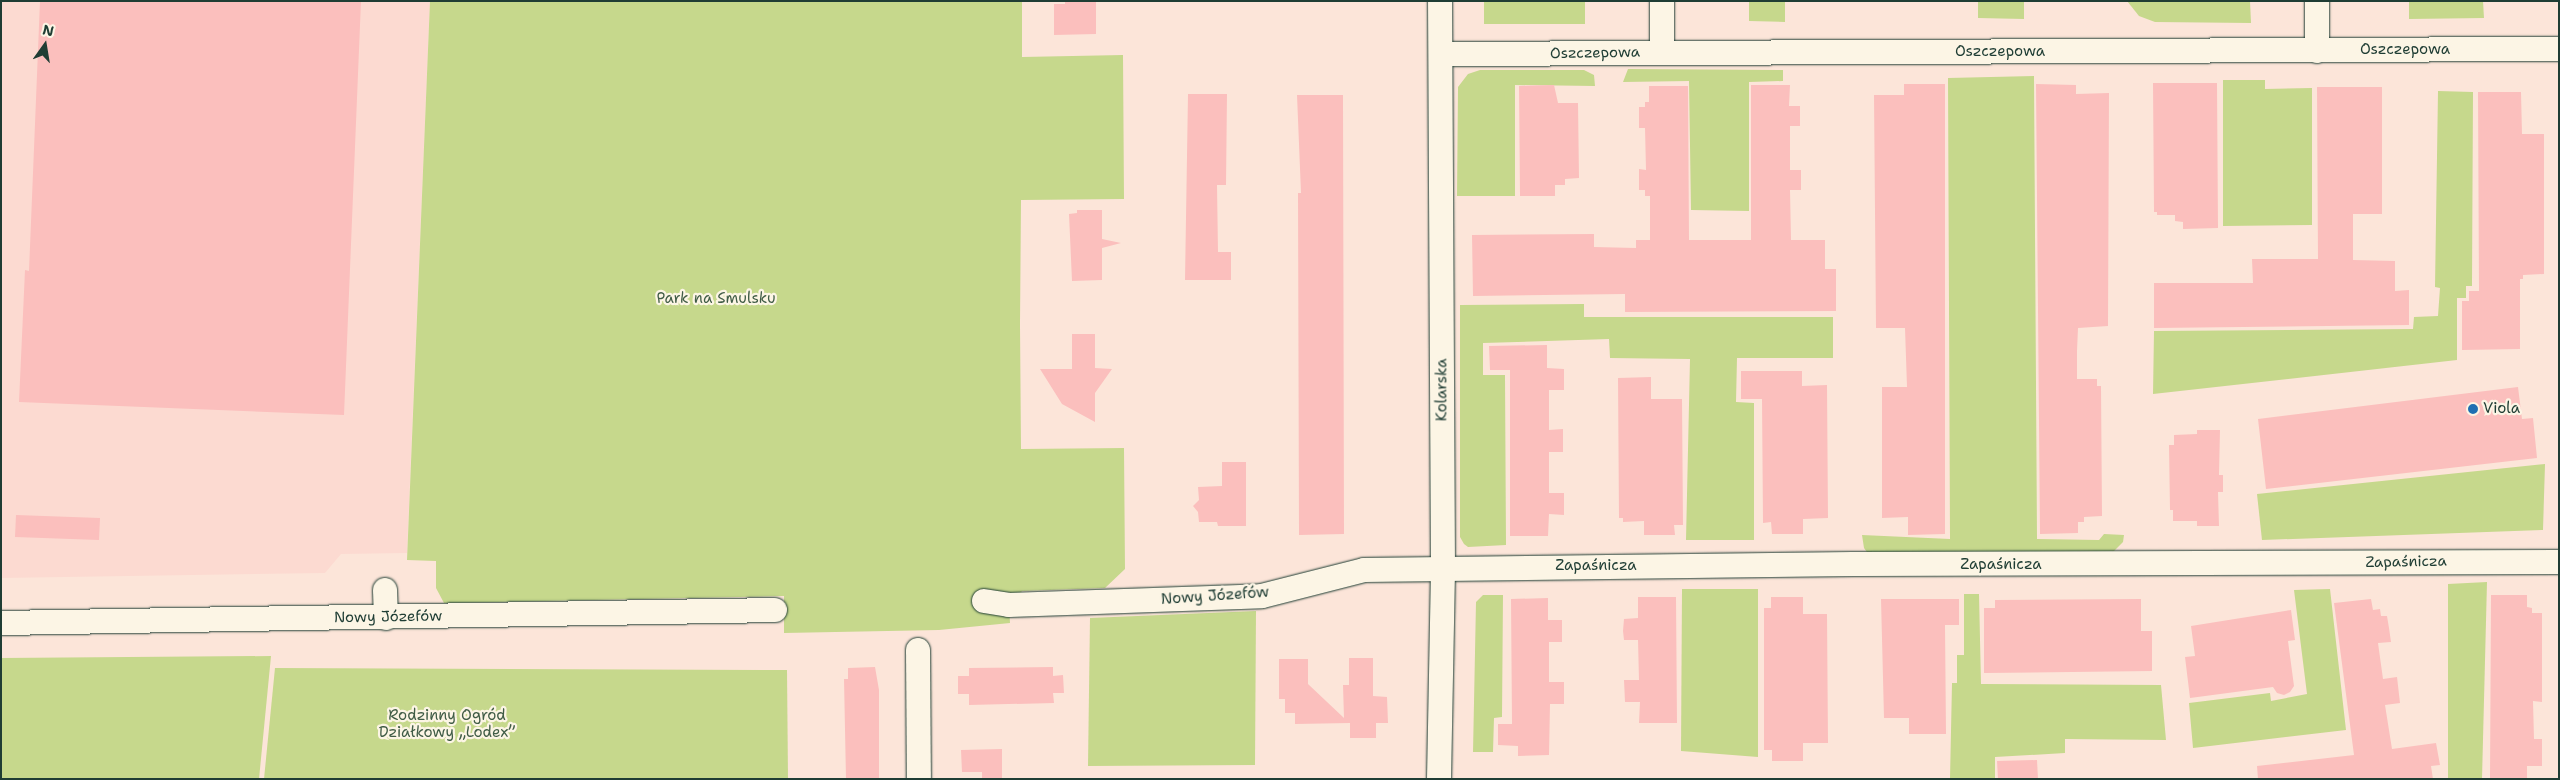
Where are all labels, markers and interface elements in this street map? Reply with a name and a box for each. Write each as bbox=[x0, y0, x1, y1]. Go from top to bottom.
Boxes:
north arrow bbox=[20, 20, 70, 70]
text: N bbox=[41, 20, 56, 40]
street label: Oszczepowa bbox=[2360, 41, 2450, 59]
street label: Oszczepowa bbox=[1550, 43, 1640, 63]
street label: Oszczepowa bbox=[1955, 43, 2045, 61]
park label: Park na Smulsku bbox=[656, 290, 776, 308]
street label: Kolarska bbox=[1433, 359, 1451, 421]
place label: Viola bbox=[2483, 400, 2520, 418]
marker: Viola bbox=[2467, 403, 2479, 415]
street label: Zapaśnicza bbox=[2365, 552, 2447, 572]
street label: Zapaśnicza bbox=[1960, 556, 2042, 574]
street label: Zapaśnicza bbox=[1555, 557, 1637, 575]
street label: Nowy Józefów bbox=[1160, 583, 1270, 609]
street label: Nowy Józefów bbox=[334, 607, 442, 627]
park label: Rodzinny Ogród Działkowy „Lodex” bbox=[379, 706, 515, 741]

